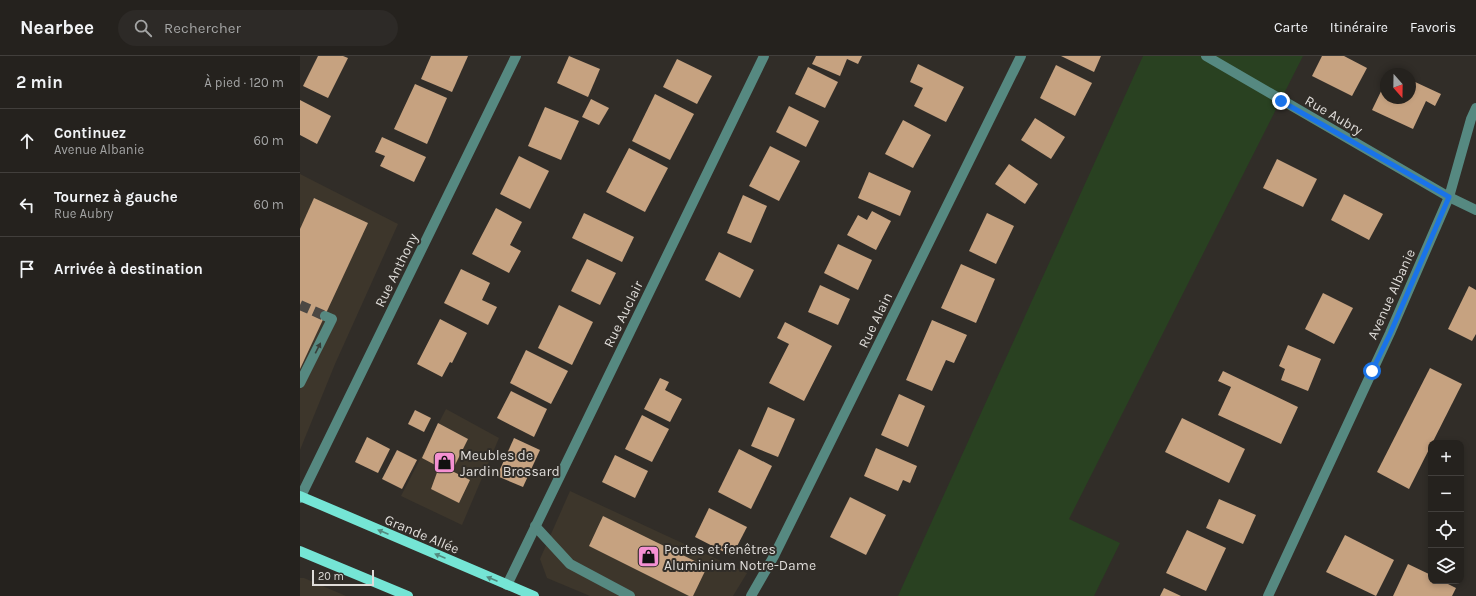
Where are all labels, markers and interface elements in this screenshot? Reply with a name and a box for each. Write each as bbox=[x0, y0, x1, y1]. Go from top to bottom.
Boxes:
search box bbox=[118, 10, 398, 46]
text: Nearbee bbox=[20, 17, 94, 39]
icon: search bbox=[132, 17, 154, 39]
text: Rechercher bbox=[164, 19, 241, 37]
text: Carte bbox=[1274, 19, 1308, 36]
text: Itinéraire bbox=[1330, 19, 1388, 36]
text: Favoris bbox=[1410, 19, 1456, 36]
north arrow bbox=[1380, 68, 1416, 104]
text: 2 min bbox=[16, 72, 63, 92]
text: À pied · 120 m bbox=[204, 75, 284, 90]
route end bbox=[1272, 92, 1290, 110]
street label: Rue Aubry bbox=[1302, 92, 1366, 139]
text: Continuez bbox=[54, 124, 126, 142]
icon: ahead bbox=[16, 130, 38, 152]
text: 60 m bbox=[254, 133, 284, 148]
text: Avenue Albanie bbox=[54, 142, 144, 157]
text: Tournez à gauche bbox=[54, 188, 178, 206]
icon: left bbox=[16, 194, 38, 216]
text: 60 m bbox=[254, 197, 284, 212]
text: Rue Aubry bbox=[54, 206, 113, 221]
street label: Rue Anthony bbox=[371, 230, 422, 310]
street label: Avenue Albanie bbox=[1364, 246, 1419, 342]
icon: arrive bbox=[16, 258, 38, 280]
text: Arrivée à destination bbox=[54, 260, 203, 278]
street label: Rue Auclair bbox=[600, 277, 647, 350]
street label: Rue Alain bbox=[855, 290, 896, 351]
one-way arrow bbox=[315, 343, 321, 354]
route start bbox=[1363, 362, 1381, 380]
map controls bbox=[1428, 440, 1464, 584]
button: + bbox=[1428, 440, 1464, 476]
place label: Meubles de Jardin Brossard bbox=[460, 447, 560, 480]
shop icon: Meubles de Jardin Brossard bbox=[431, 450, 457, 476]
button: − bbox=[1428, 476, 1464, 512]
street label: Grande Allée bbox=[382, 511, 462, 558]
button: locate bbox=[1428, 512, 1464, 548]
one-way arrow bbox=[377, 529, 389, 535]
place label: Portes et fenêtres Aluminium Notre-Dame bbox=[664, 541, 816, 574]
shop icon: Portes et fenêtres Aluminium Notre-Dame bbox=[635, 544, 661, 570]
button: layers bbox=[1428, 548, 1464, 584]
one-way arrow bbox=[434, 553, 445, 559]
scale bar bbox=[312, 568, 374, 587]
text: 20 m bbox=[318, 570, 344, 583]
one-way arrow bbox=[486, 575, 498, 581]

